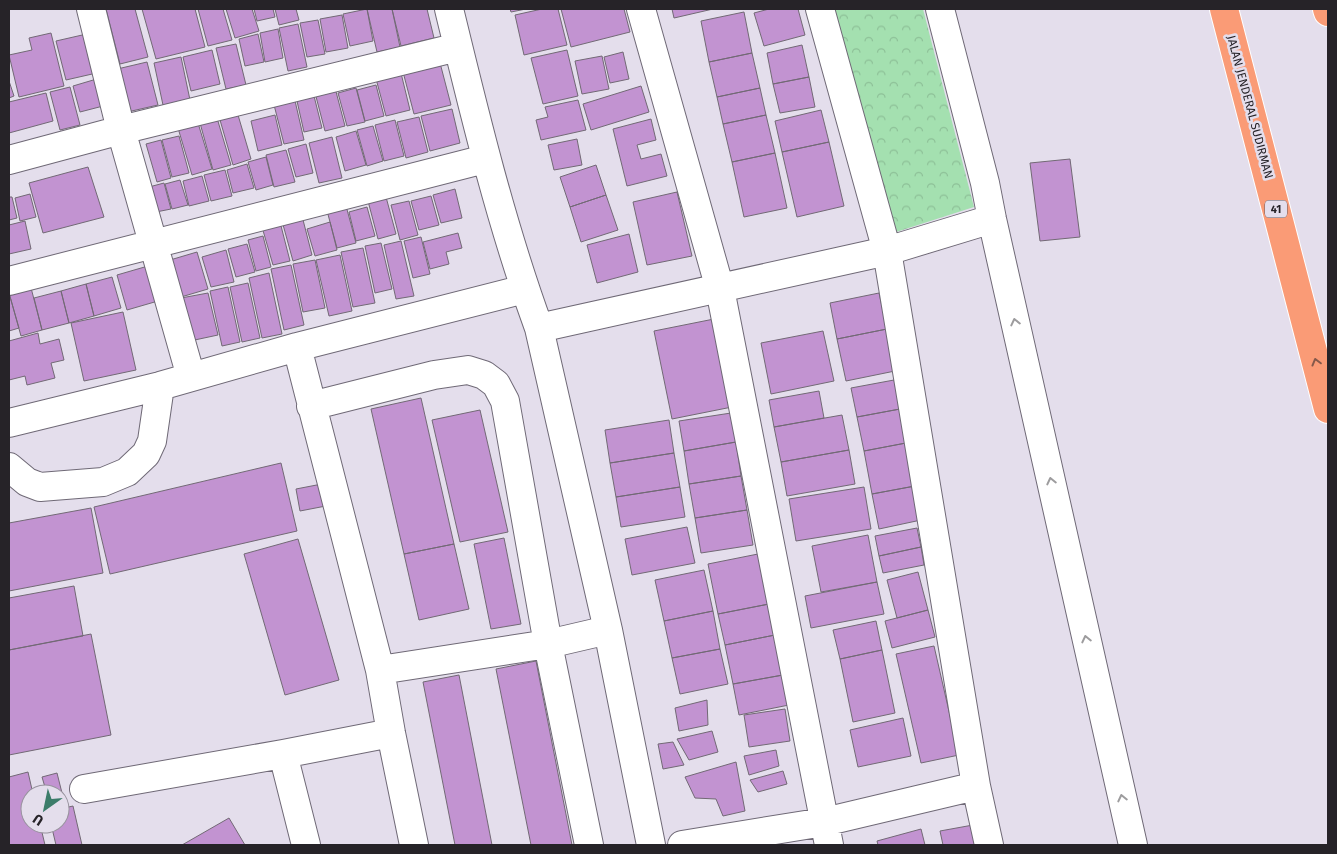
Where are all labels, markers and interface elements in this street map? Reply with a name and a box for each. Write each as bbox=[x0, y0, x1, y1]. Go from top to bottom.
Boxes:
street label: JALAN JENDERAL SUDIRMAN bbox=[1224, 34, 1276, 180]
road number: 41 bbox=[1265, 200, 1287, 218]
one-way arrow bbox=[1010, 318, 1021, 327]
one-way arrow bbox=[1311, 357, 1322, 366]
one-way arrow bbox=[1046, 476, 1056, 485]
one-way arrow bbox=[1081, 635, 1092, 644]
north arrow bbox=[20, 784, 70, 834]
one-way arrow bbox=[1117, 793, 1128, 802]
text: U bbox=[30, 810, 47, 829]

